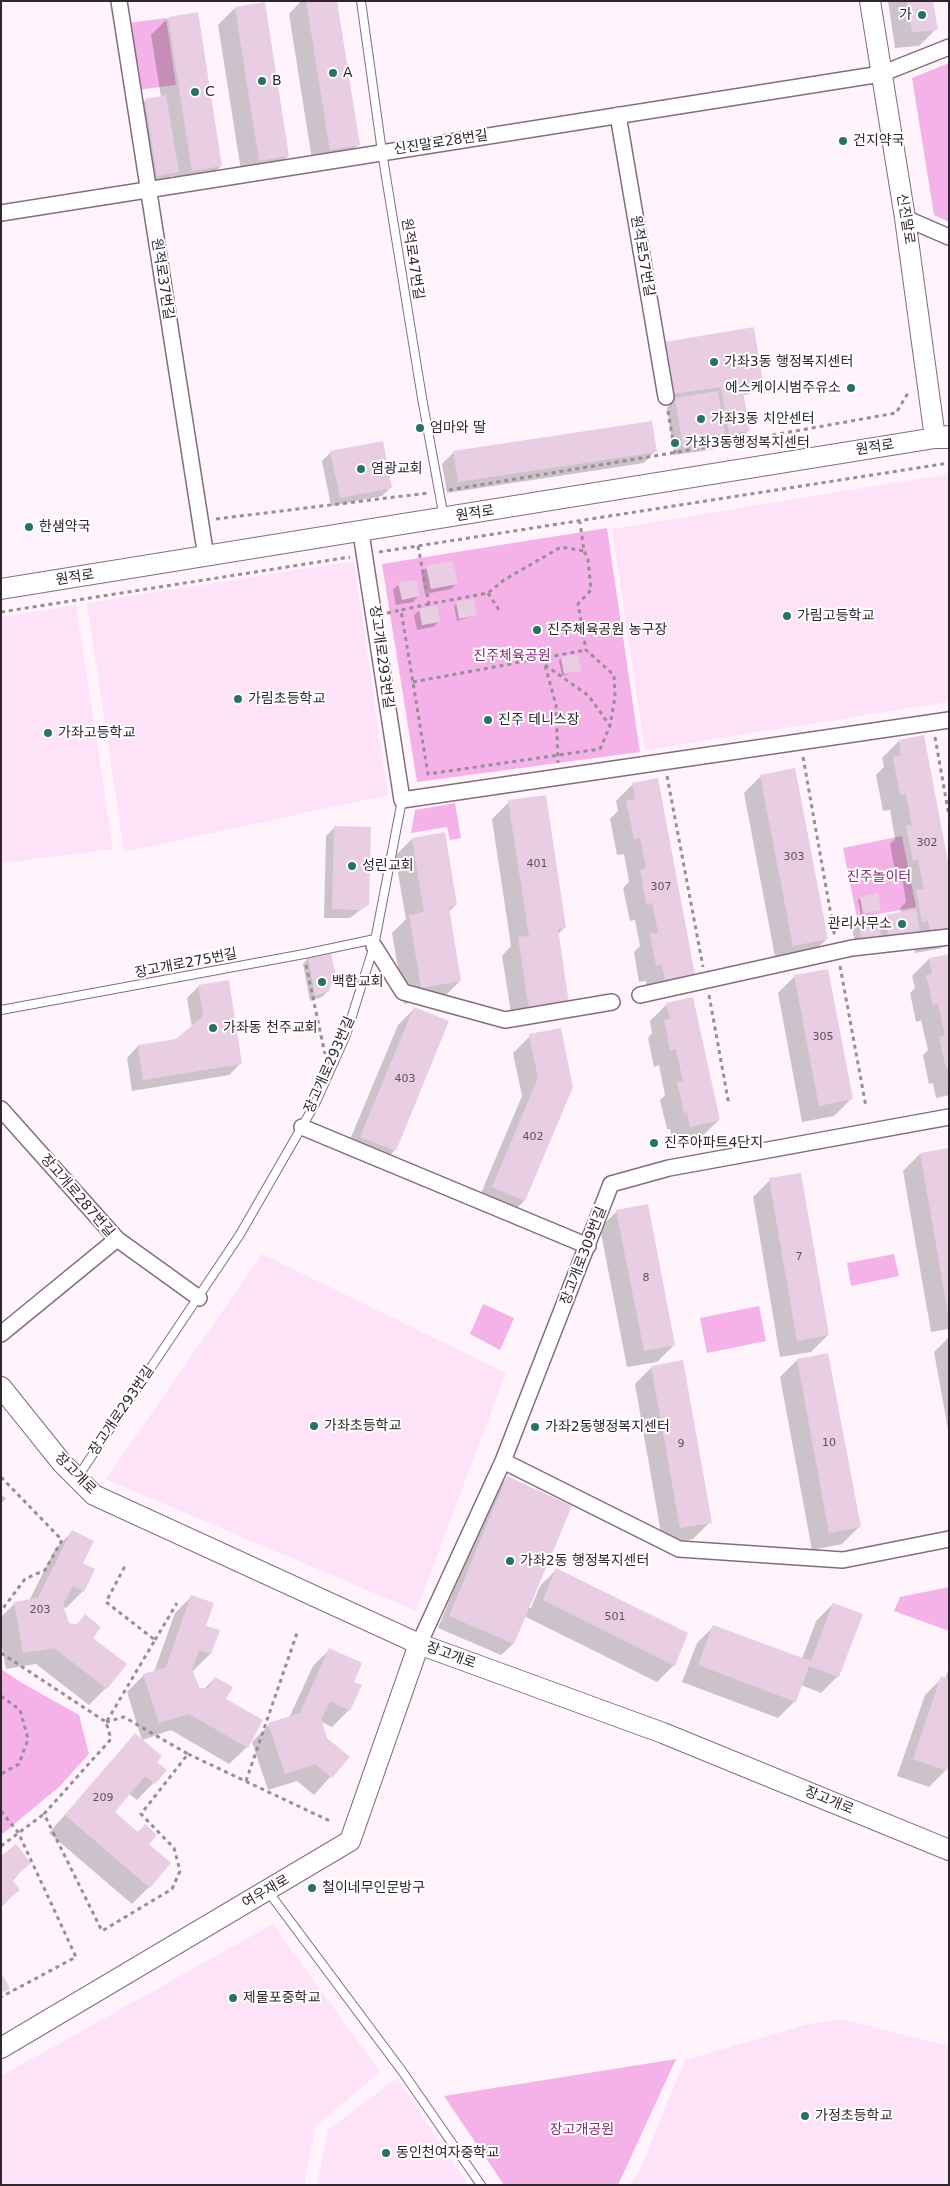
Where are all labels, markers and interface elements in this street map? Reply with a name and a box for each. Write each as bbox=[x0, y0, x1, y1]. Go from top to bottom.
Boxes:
place label: 가 bbox=[899, 7, 912, 23]
marker: 가 bbox=[916, 9, 928, 21]
place label: A bbox=[343, 65, 353, 81]
marker: A bbox=[327, 67, 339, 79]
place label: B bbox=[272, 73, 282, 89]
marker: B bbox=[256, 75, 268, 87]
place label: C bbox=[205, 84, 215, 100]
marker: C bbox=[189, 86, 201, 98]
street label: 신진말로28번길 bbox=[393, 127, 489, 159]
place label: 건지약국 bbox=[853, 133, 905, 149]
marker: 건지약국 bbox=[837, 135, 849, 147]
street label: 신진말로 bbox=[893, 192, 917, 246]
street label: 원적로57번길 bbox=[627, 214, 657, 298]
street label: 원적로47번길 bbox=[397, 217, 427, 301]
street label: 원적로37번길 bbox=[147, 237, 177, 321]
place label: 가좌3동 행정복지센터 bbox=[724, 354, 853, 370]
marker: 가좌3동 행정복지센터 bbox=[708, 356, 720, 368]
place label: 에스케이시범주유소 bbox=[725, 380, 841, 396]
marker: 에스케이시범주유소 bbox=[845, 382, 857, 394]
place label: 가좌3동 치안센터 bbox=[711, 411, 815, 427]
marker: 가좌3동 치안센터 bbox=[695, 413, 707, 425]
place label: 엄마와 딸 bbox=[430, 420, 486, 436]
marker: 엄마와 딸 bbox=[414, 422, 426, 434]
place label: 가좌3동행정복지센터 bbox=[685, 435, 810, 451]
marker: 가좌3동행정복지센터 bbox=[669, 437, 681, 449]
street label: 원적로 bbox=[855, 437, 895, 459]
place label: 염광교회 bbox=[371, 461, 423, 477]
marker: 염광교회 bbox=[355, 463, 367, 475]
street label: 원적로 bbox=[455, 503, 495, 525]
place label: 한샘약국 bbox=[39, 519, 91, 535]
marker: 한샘약국 bbox=[23, 521, 35, 533]
street label: 원적로 bbox=[55, 567, 95, 589]
street label: 장고개로293번길 bbox=[365, 604, 397, 710]
place label: 가림고등학교 bbox=[797, 608, 874, 624]
marker: 가림고등학교 bbox=[781, 610, 793, 622]
place label: 진주체육공원 농구장 bbox=[547, 622, 667, 638]
marker: 진주체육공원 농구장 bbox=[531, 624, 543, 636]
park label: 진주체육공원 bbox=[473, 648, 551, 664]
place label: 가림초등학교 bbox=[248, 691, 325, 707]
marker: 가림초등학교 bbox=[232, 693, 244, 705]
place label: 진주 테니스장 bbox=[498, 712, 580, 728]
marker: 진주 테니스장 bbox=[482, 714, 494, 726]
place label: 가좌고등학교 bbox=[58, 725, 135, 741]
marker: 가좌고등학교 bbox=[42, 727, 54, 739]
house number: 302 bbox=[917, 836, 937, 850]
house number: 303 bbox=[784, 850, 804, 864]
house number: 401 bbox=[527, 857, 547, 871]
place label: 성린교회 bbox=[362, 858, 414, 874]
marker: 성린교회 bbox=[346, 860, 358, 872]
park label: 진주놀이터 bbox=[847, 869, 911, 885]
house number: 307 bbox=[651, 880, 671, 894]
place label: 관리사무소 bbox=[828, 916, 892, 932]
marker: 관리사무소 bbox=[896, 918, 908, 930]
street label: 장고개로275번길 bbox=[133, 946, 239, 982]
place label: 백합교회 bbox=[332, 974, 384, 990]
marker: 백합교회 bbox=[316, 976, 328, 988]
street label: 장고개로293번길 bbox=[301, 1014, 359, 1116]
place label: 가좌동 천주교회 bbox=[223, 1020, 318, 1036]
marker: 가좌동 천주교회 bbox=[207, 1022, 219, 1034]
house number: 305 bbox=[813, 1030, 833, 1044]
house number: 403 bbox=[395, 1072, 415, 1086]
house number: 402 bbox=[523, 1130, 543, 1144]
place label: 진주아파트4단지 bbox=[664, 1135, 763, 1151]
marker: 진주아파트4단지 bbox=[648, 1137, 660, 1149]
street label: 장고개로287번길 bbox=[37, 1151, 117, 1241]
street label: 장고개로309번길 bbox=[558, 1204, 610, 1308]
house number: 7 bbox=[796, 1250, 802, 1264]
house number: 8 bbox=[643, 1271, 649, 1285]
street label: 장고개로293번길 bbox=[86, 1363, 158, 1459]
place label: 가좌초등학교 bbox=[324, 1418, 401, 1434]
place label: 가좌2동행정복지센터 bbox=[545, 1419, 670, 1435]
marker: 가좌초등학교 bbox=[308, 1420, 320, 1432]
marker: 가좌2동행정복지센터 bbox=[529, 1421, 541, 1433]
house number: 10 bbox=[822, 1436, 836, 1450]
house number: 9 bbox=[678, 1437, 684, 1451]
street label: 장고개로 bbox=[51, 1450, 99, 1498]
place label: 가좌2동 행정복지센터 bbox=[520, 1553, 649, 1569]
marker: 가좌2동 행정복지센터 bbox=[504, 1555, 516, 1567]
house number: 203 bbox=[30, 1603, 50, 1617]
house number: 501 bbox=[605, 1610, 625, 1624]
street label: 장고개로 bbox=[424, 1639, 478, 1673]
street label: 장고개로 bbox=[802, 1784, 856, 1818]
house number: 209 bbox=[93, 1791, 113, 1805]
street label: 여우재로 bbox=[239, 1872, 293, 1912]
place label: 철이네무인문방구 bbox=[322, 1880, 425, 1896]
marker: 철이네무인문방구 bbox=[306, 1882, 318, 1894]
place label: 제물포중학교 bbox=[243, 1990, 320, 2006]
marker: 제물포중학교 bbox=[227, 1992, 239, 2004]
place label: 가정초등학교 bbox=[815, 2108, 892, 2124]
marker: 가정초등학교 bbox=[799, 2110, 811, 2122]
park label: 장고개공원 bbox=[550, 2122, 614, 2138]
place label: 동인천여자중학교 bbox=[396, 2145, 499, 2161]
marker: 동인천여자중학교 bbox=[380, 2147, 392, 2159]

